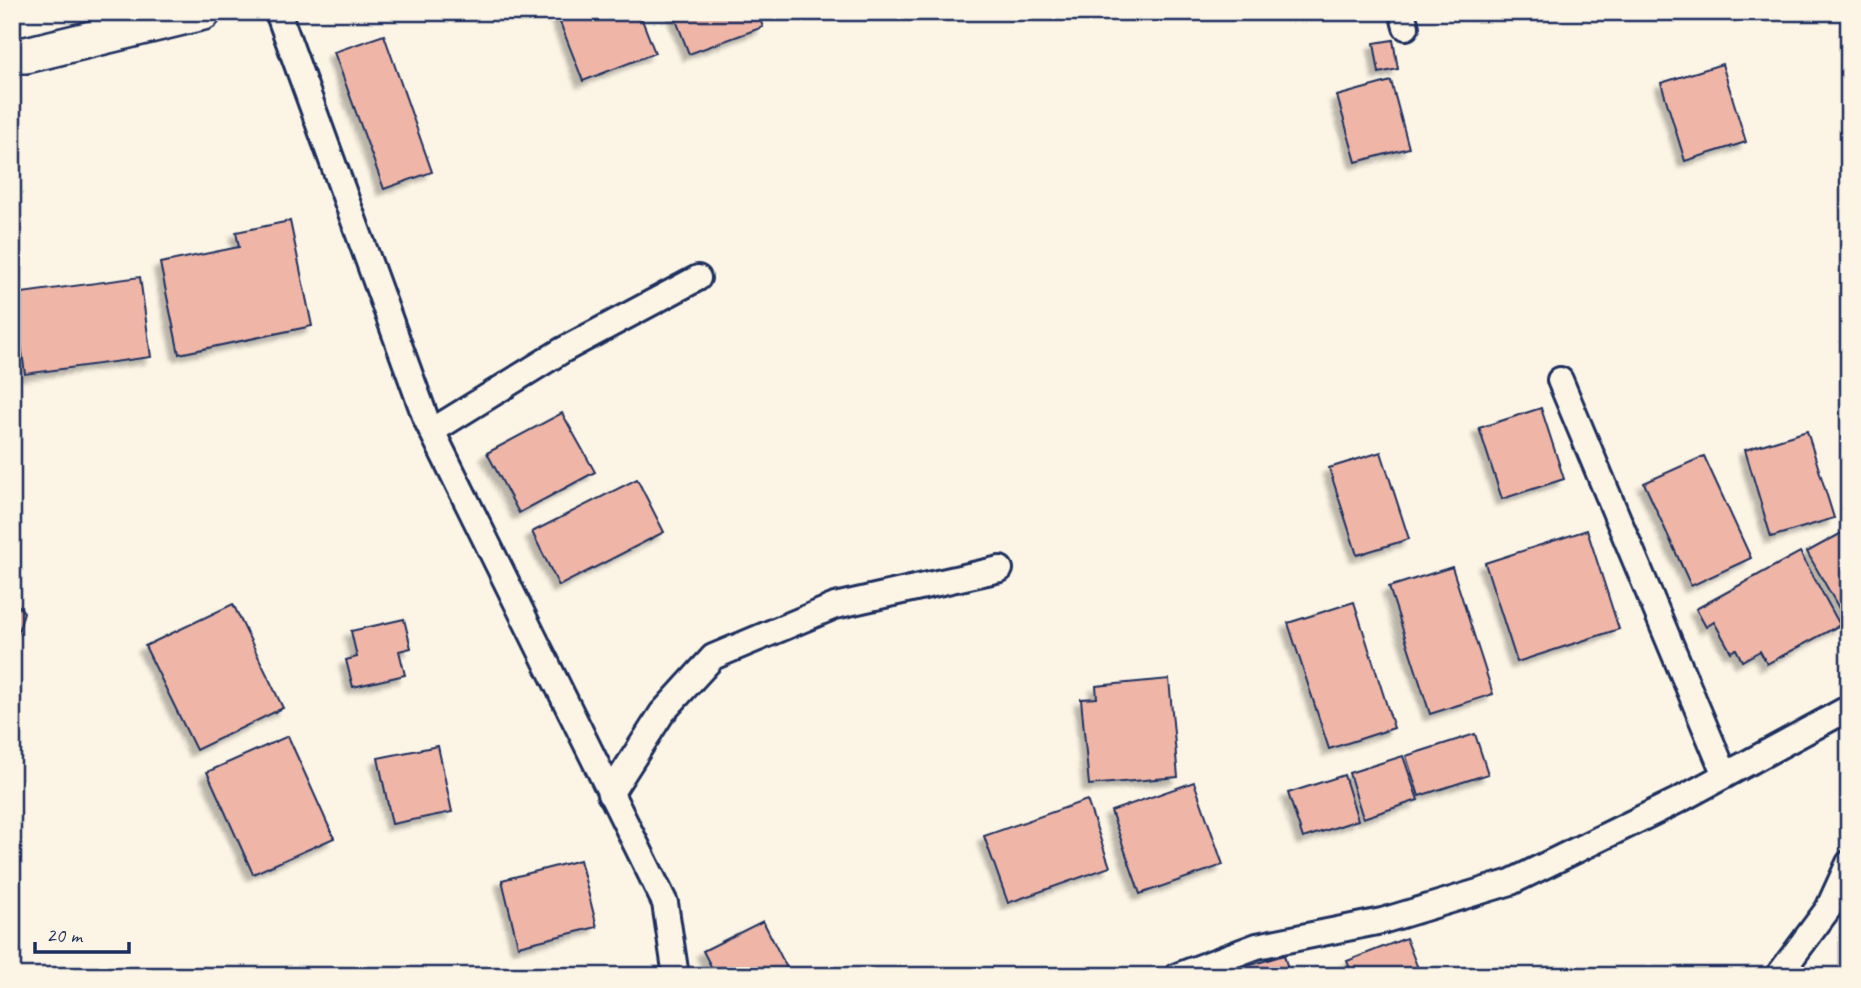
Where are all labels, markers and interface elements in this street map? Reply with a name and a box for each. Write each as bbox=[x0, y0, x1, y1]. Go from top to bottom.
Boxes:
scale bar bbox=[35, 911, 130, 955]
text: 20 m bbox=[46, 922, 84, 948]

